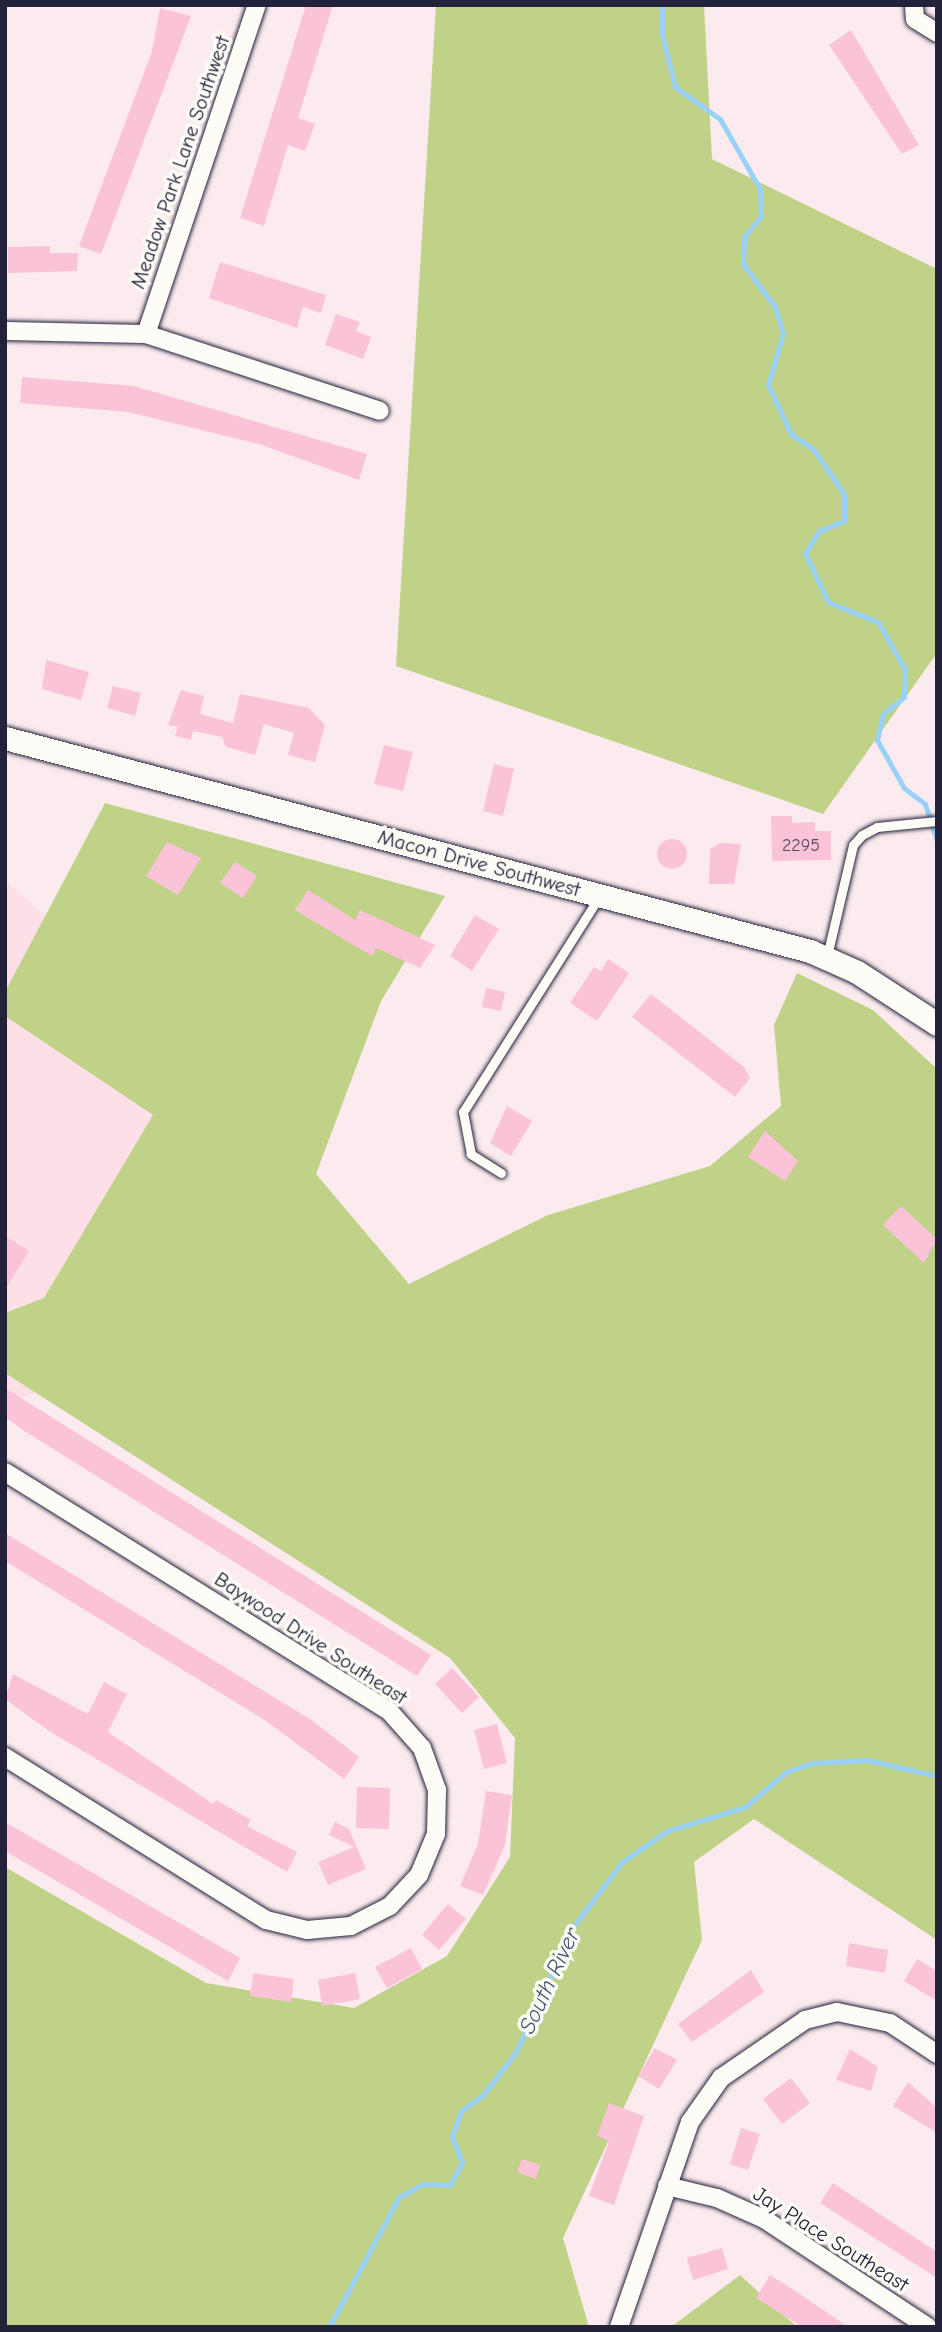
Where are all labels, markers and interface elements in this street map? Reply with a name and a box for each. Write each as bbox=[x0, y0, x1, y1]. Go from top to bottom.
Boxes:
street label: Meadow Park Lane Southwest bbox=[125, 32, 235, 292]
street label: Macon Drive Southwest bbox=[375, 824, 583, 902]
house number: 2295 bbox=[782, 835, 820, 857]
street label: Baywood Drive Southeast bbox=[210, 1566, 412, 1710]
water label: South River bbox=[514, 1924, 586, 2038]
street label: Jay Place Southeast bbox=[749, 2181, 913, 2297]

